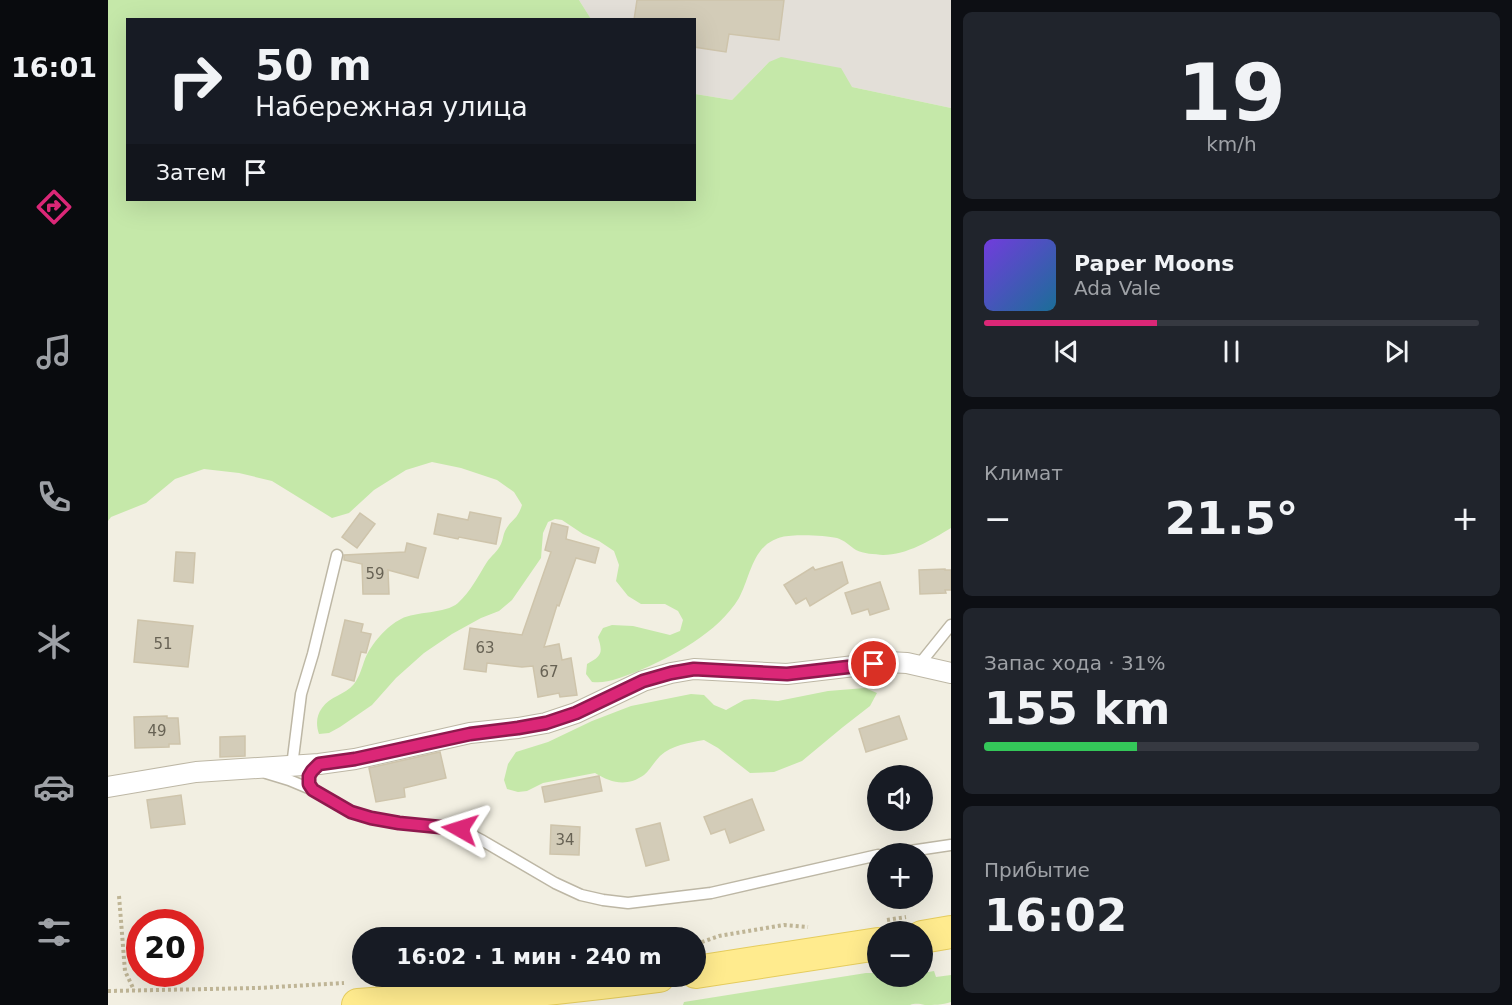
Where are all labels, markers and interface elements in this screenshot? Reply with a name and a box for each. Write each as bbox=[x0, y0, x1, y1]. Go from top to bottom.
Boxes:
text: 50 m bbox=[255, 41, 372, 90]
icon: right bbox=[156, 42, 234, 120]
text: 19 bbox=[1177, 48, 1286, 138]
text: 16:01 bbox=[11, 52, 97, 83]
text: Набережная улица bbox=[255, 91, 528, 122]
text: km/h bbox=[1206, 132, 1257, 156]
icon: arrive bbox=[239, 156, 272, 189]
text: Затем bbox=[156, 160, 227, 185]
icon: directions bbox=[33, 186, 75, 228]
text: Paper Moons bbox=[1074, 251, 1234, 276]
text: Ada Vale bbox=[1074, 276, 1161, 300]
icon: music bbox=[33, 331, 75, 373]
icon: previous bbox=[1050, 335, 1083, 368]
icon: pause bbox=[1215, 335, 1248, 368]
icon: next bbox=[1380, 335, 1413, 368]
text: Климат bbox=[984, 461, 1063, 485]
icon: phone bbox=[33, 476, 75, 518]
text: 21.5° bbox=[1165, 492, 1298, 545]
text: − bbox=[984, 499, 1012, 538]
text: + bbox=[1451, 499, 1479, 538]
house number: 59 bbox=[365, 565, 385, 583]
icon: climate bbox=[33, 621, 75, 663]
house number: 51 bbox=[153, 635, 173, 653]
pin bbox=[848, 638, 899, 689]
house number: 63 bbox=[475, 639, 495, 657]
icon: arrive bbox=[857, 647, 890, 680]
text: Запас хода · 31% bbox=[984, 651, 1165, 675]
house number: 67 bbox=[539, 663, 559, 681]
text: 155 km bbox=[984, 682, 1170, 735]
house number: 49 bbox=[147, 722, 167, 740]
map controls bbox=[867, 765, 933, 987]
button: sound bbox=[867, 765, 933, 831]
icon: car bbox=[33, 766, 75, 808]
position arrow bbox=[428, 797, 492, 861]
house number: 34 bbox=[555, 831, 575, 849]
button: + bbox=[867, 843, 933, 909]
text: Прибытие bbox=[984, 858, 1090, 882]
text: 16:02 bbox=[984, 889, 1127, 942]
speed limit sign: 20 bbox=[126, 909, 204, 987]
icon: filters bbox=[33, 911, 75, 953]
button: − bbox=[867, 921, 933, 987]
text: 16:02 · 1 мин · 240 m bbox=[396, 944, 662, 969]

